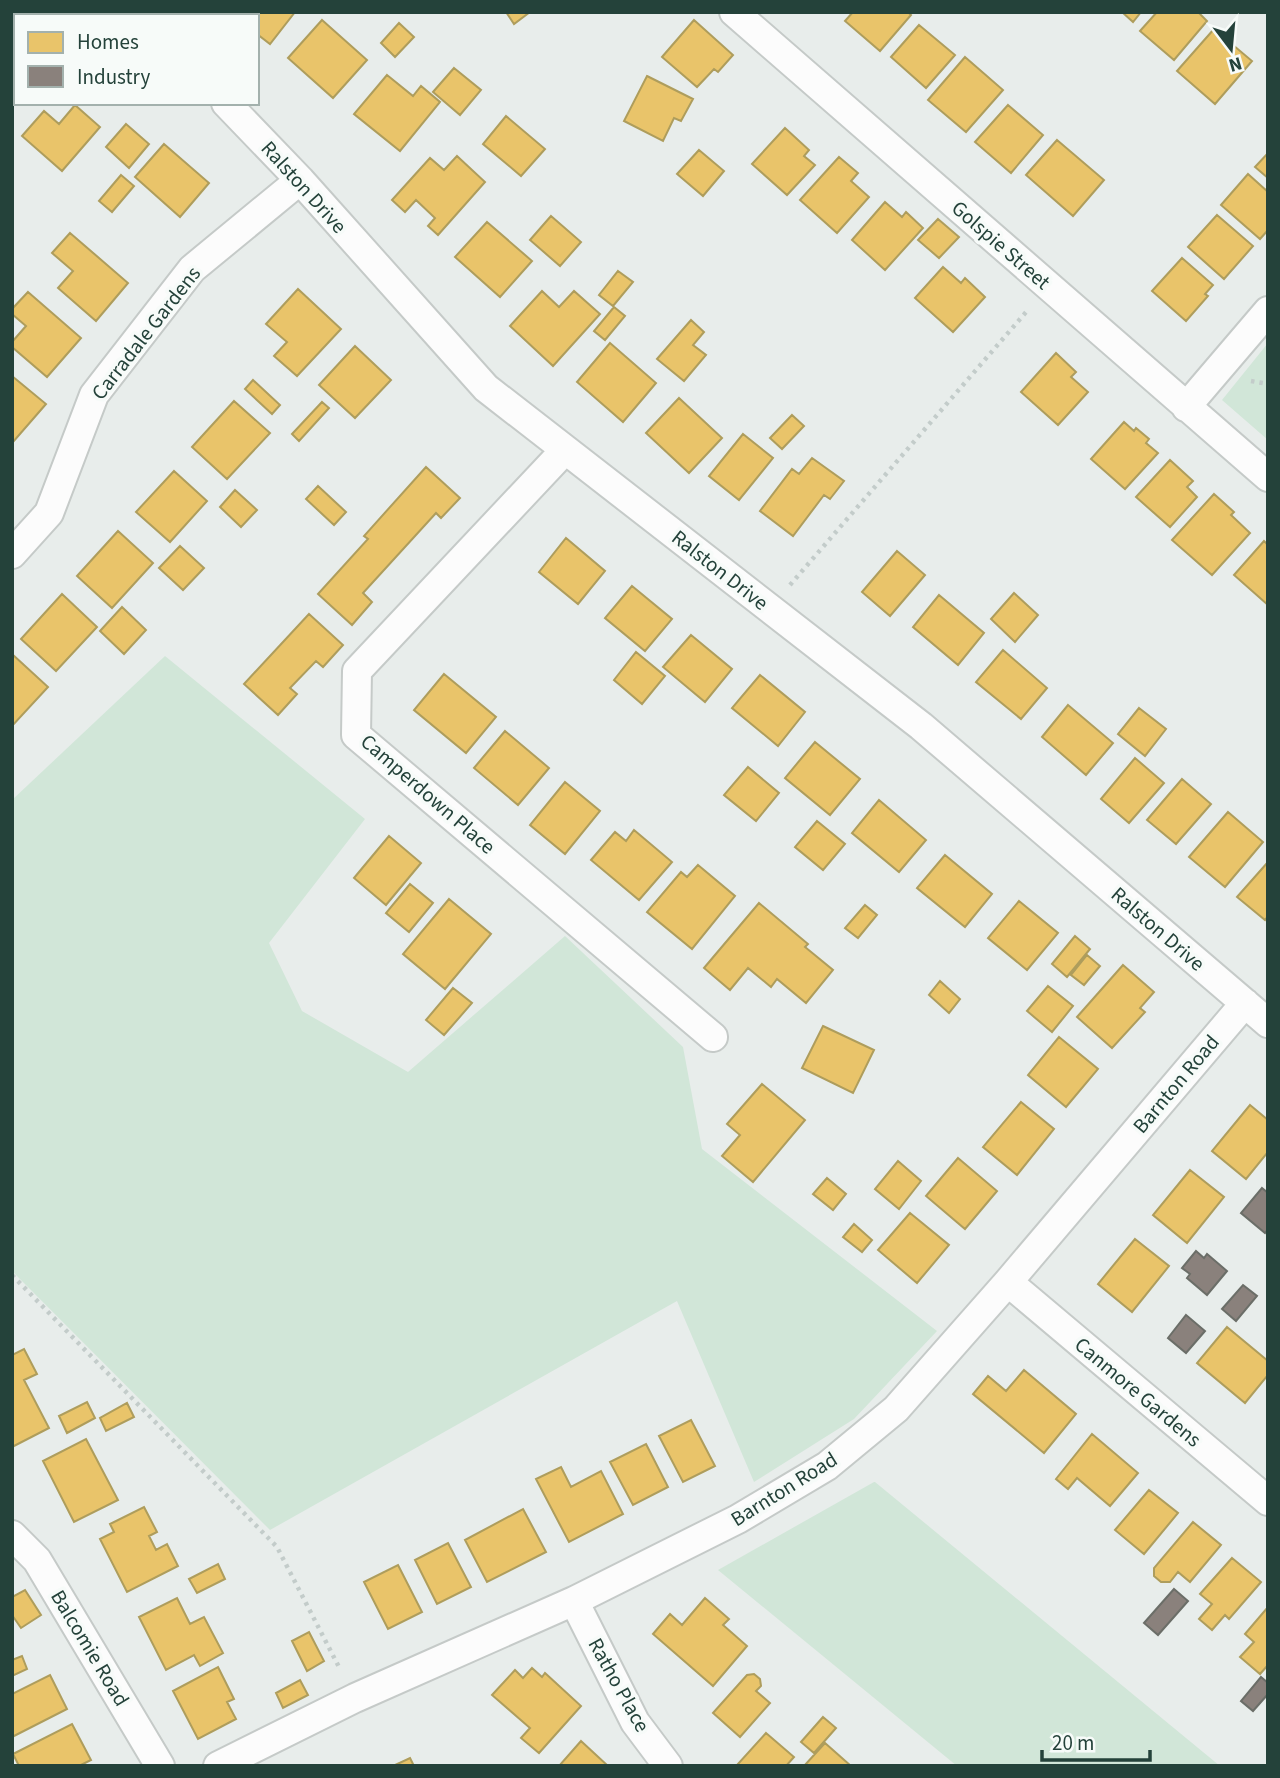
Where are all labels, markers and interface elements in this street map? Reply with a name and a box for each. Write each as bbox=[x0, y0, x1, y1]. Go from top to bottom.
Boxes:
legend bbox=[14, 14, 259, 105]
north arrow bbox=[1196, 14, 1266, 84]
text: Homes bbox=[77, 27, 139, 57]
text: N bbox=[1225, 49, 1245, 79]
text: Industry bbox=[77, 62, 150, 92]
street label: Ralston Drive bbox=[254, 134, 354, 240]
street label: Golspie Street bbox=[945, 193, 1057, 297]
street label: Carradale Gardens bbox=[84, 260, 208, 406]
street label: Ralston Drive bbox=[665, 523, 775, 617]
street label: Camperdown Place bbox=[354, 727, 502, 861]
street label: Ralston Drive bbox=[1105, 880, 1211, 978]
street label: Barnton Road bbox=[1126, 1028, 1226, 1140]
street label: Canmore Gardens bbox=[1068, 1330, 1208, 1454]
street label: Barnton Road bbox=[725, 1444, 843, 1534]
street label: Balcomie Road bbox=[43, 1584, 137, 1712]
street label: Ratho Place bbox=[581, 1632, 657, 1738]
scale bar bbox=[1042, 1718, 1150, 1762]
text: 20 m bbox=[1052, 1728, 1094, 1758]

